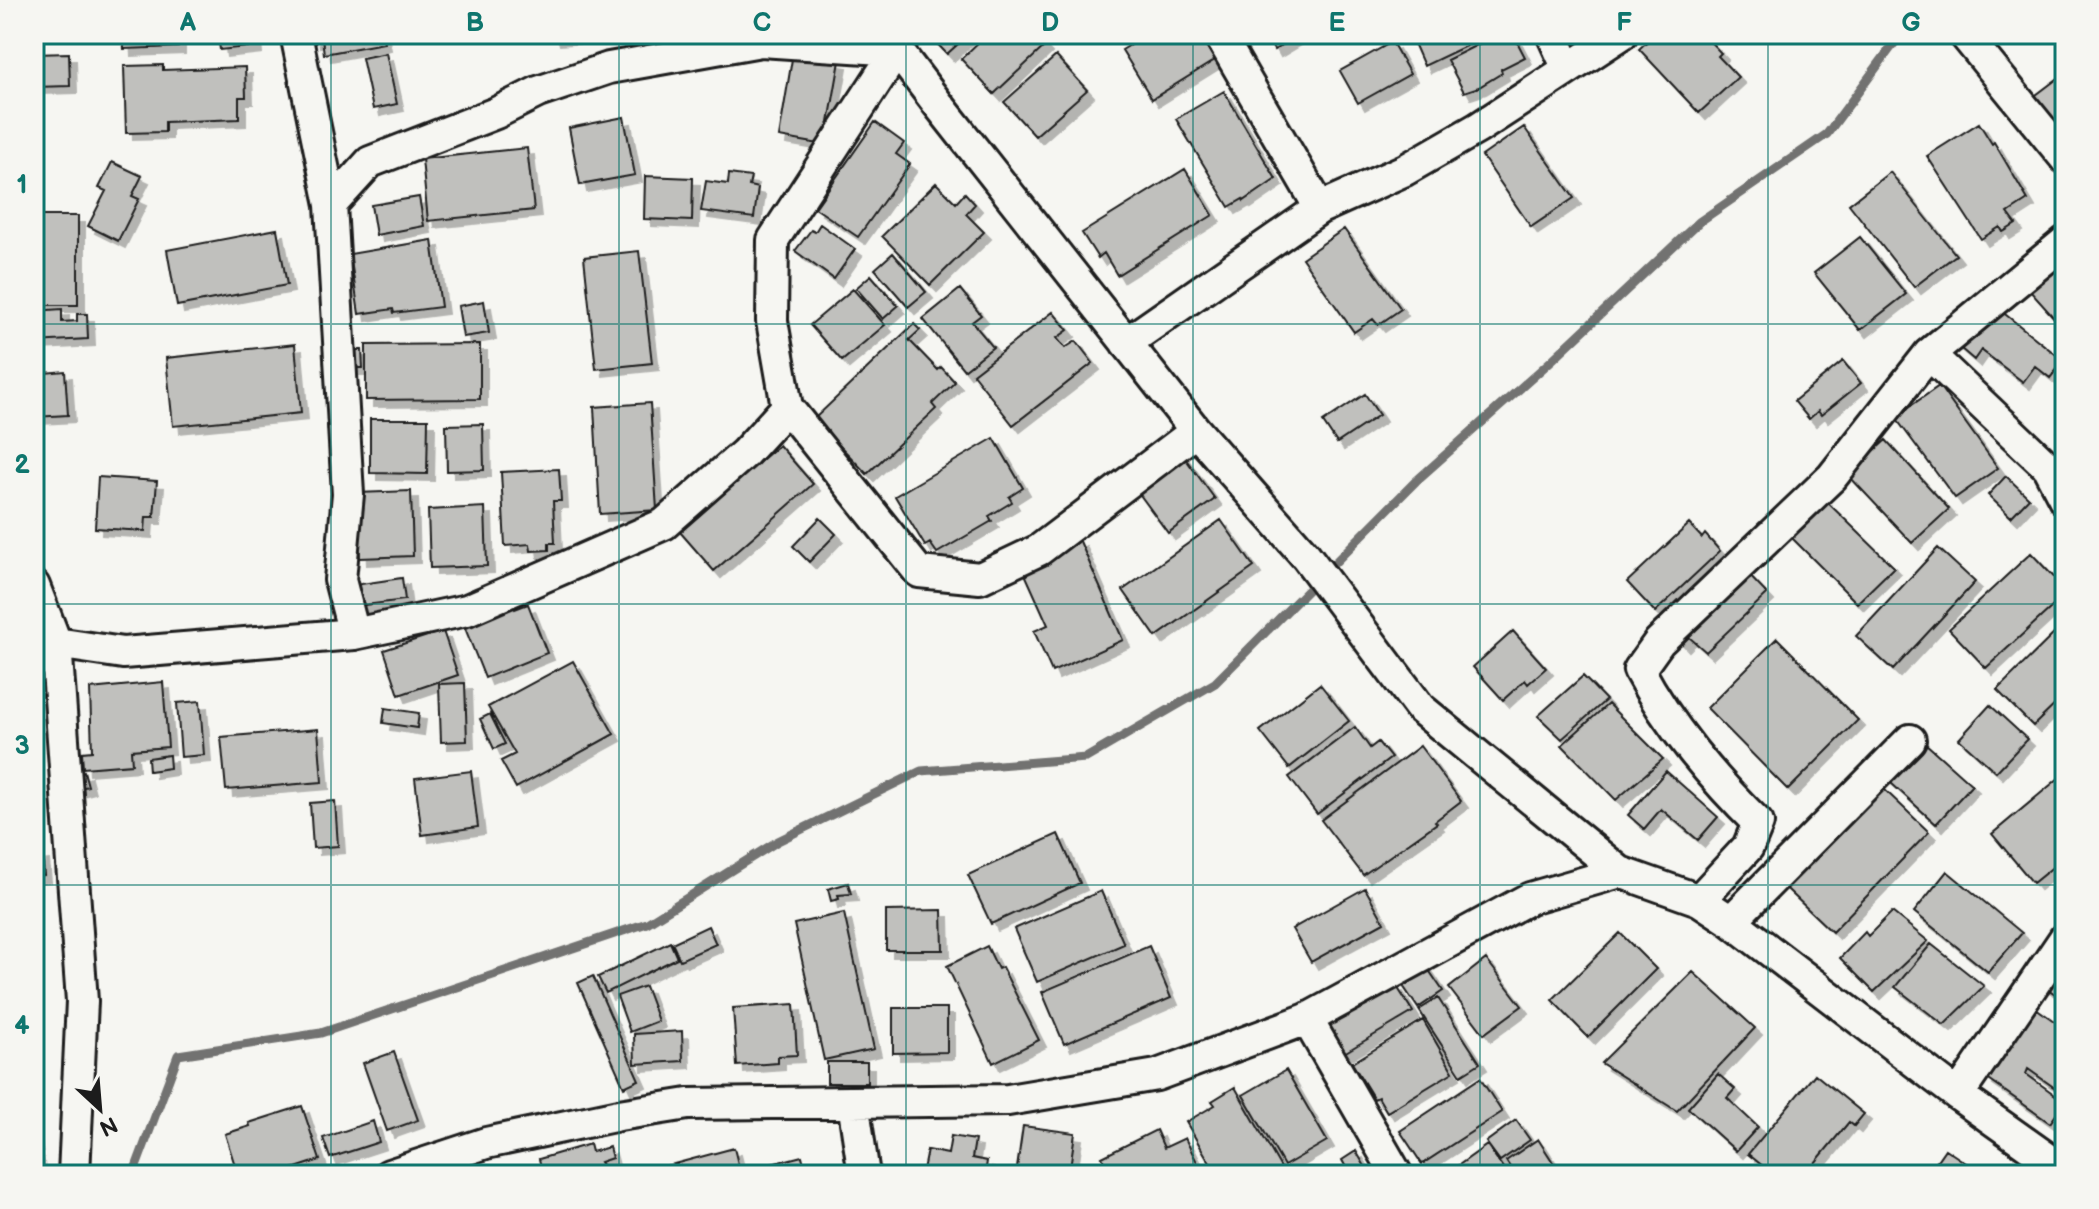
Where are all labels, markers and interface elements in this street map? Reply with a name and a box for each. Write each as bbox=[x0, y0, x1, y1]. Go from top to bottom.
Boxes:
text: A bbox=[179, 8, 196, 39]
text: B bbox=[466, 8, 484, 39]
text: C bbox=[753, 8, 771, 39]
text: D bbox=[1041, 8, 1059, 39]
text: E bbox=[1329, 8, 1346, 39]
text: F bbox=[1616, 8, 1632, 39]
text: G bbox=[1901, 8, 1921, 39]
text: 1 bbox=[17, 170, 27, 201]
text: 2 bbox=[14, 450, 30, 481]
text: 3 bbox=[14, 731, 30, 762]
text: 4 bbox=[14, 1011, 30, 1042]
north arrow bbox=[60, 1069, 140, 1149]
text: N bbox=[95, 1110, 121, 1141]

